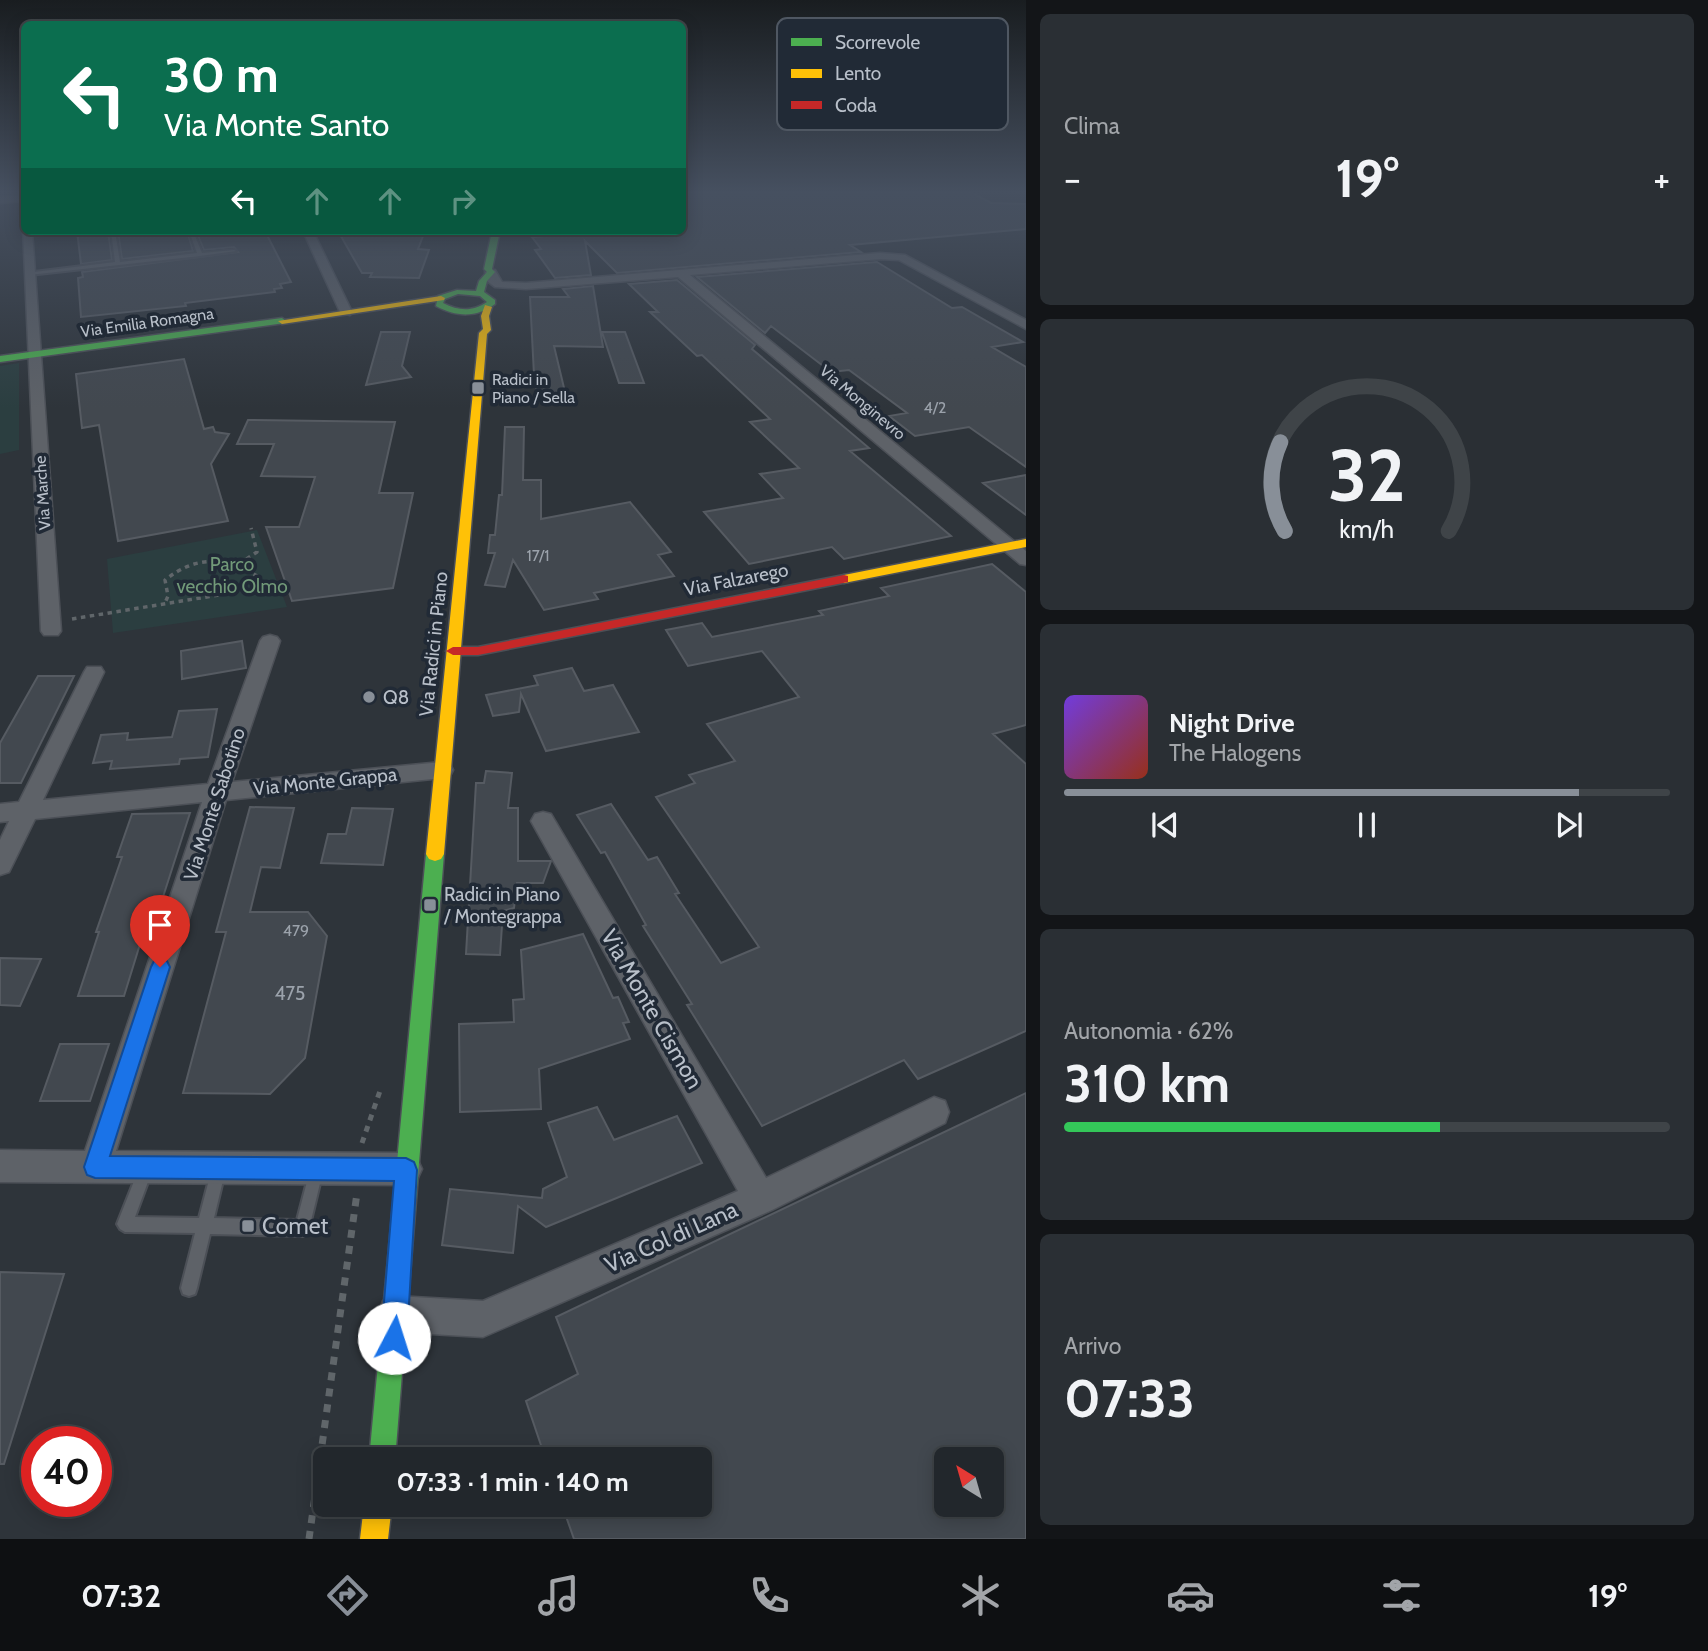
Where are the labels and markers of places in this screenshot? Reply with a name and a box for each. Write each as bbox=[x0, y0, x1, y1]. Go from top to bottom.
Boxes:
place label: Radici in Piano / Sella bbox=[492, 370, 575, 407]
marker: Radici in Piano / Sella bbox=[470, 380, 486, 396]
place label: Q8 bbox=[383, 686, 409, 709]
marker: Q8 bbox=[361, 689, 377, 705]
place label: Radici in Piano / Montegrappa bbox=[443, 883, 561, 928]
pin bbox=[130, 895, 190, 967]
marker: Radici in Piano / Montegrappa bbox=[422, 897, 438, 913]
place label: Comet bbox=[262, 1212, 328, 1240]
marker: Comet bbox=[240, 1218, 256, 1234]

